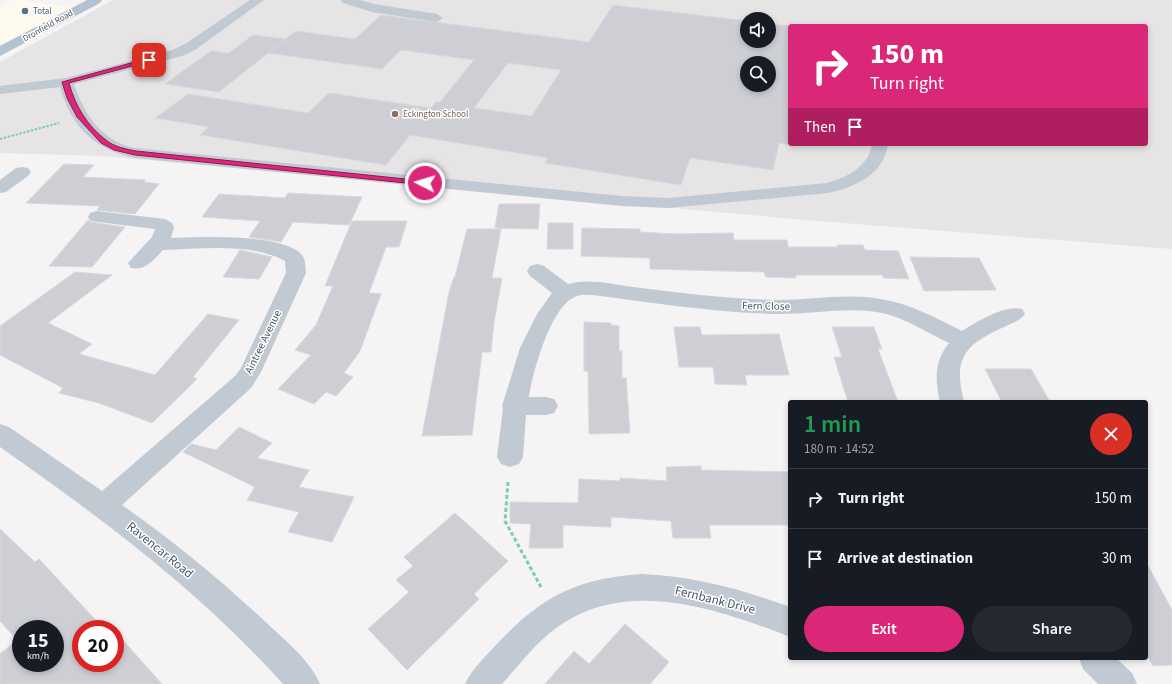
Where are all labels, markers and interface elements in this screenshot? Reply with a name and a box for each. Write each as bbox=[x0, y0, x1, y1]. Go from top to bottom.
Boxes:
place label: Total bbox=[33, 5, 52, 18]
marker: Total bbox=[20, 6, 30, 16]
street label: Dronfield Road bbox=[20, 7, 76, 45]
map controls bbox=[740, 12, 776, 92]
button: sound bbox=[740, 12, 776, 48]
text: 150 m bbox=[870, 34, 944, 74]
icon: right bbox=[804, 40, 856, 92]
pin bbox=[132, 43, 166, 77]
icon: arrive bbox=[138, 49, 160, 71]
button: search bbox=[740, 56, 776, 92]
text: Turn right bbox=[870, 71, 944, 96]
place label: Eckington School bbox=[403, 108, 468, 121]
marker: Eckington School bbox=[390, 109, 400, 119]
icon: arrive bbox=[844, 116, 866, 138]
text: Then bbox=[804, 117, 836, 138]
position arrow bbox=[404, 162, 446, 204]
street label: Fern Close bbox=[742, 298, 791, 314]
street label: Aintree Avenue bbox=[241, 307, 285, 376]
text: 1 min bbox=[804, 407, 861, 442]
button: close bbox=[1090, 413, 1132, 455]
text: 180 m · 14:52 bbox=[804, 440, 874, 458]
icon: right bbox=[804, 488, 826, 510]
text: Turn right bbox=[838, 488, 904, 509]
text: 150 m bbox=[1094, 488, 1132, 509]
street label: Ravencar Road bbox=[123, 518, 197, 582]
icon: arrive bbox=[804, 548, 826, 570]
text: Arrive at destination bbox=[838, 548, 973, 569]
text: 30 m bbox=[1102, 548, 1132, 569]
street label: Fernbank Drive bbox=[673, 581, 757, 619]
button: Exit bbox=[804, 606, 964, 652]
button: Share bbox=[972, 606, 1132, 652]
speed limit sign: 20 bbox=[72, 620, 124, 672]
text: 15 bbox=[27, 627, 49, 655]
text: km/h bbox=[27, 649, 49, 663]

